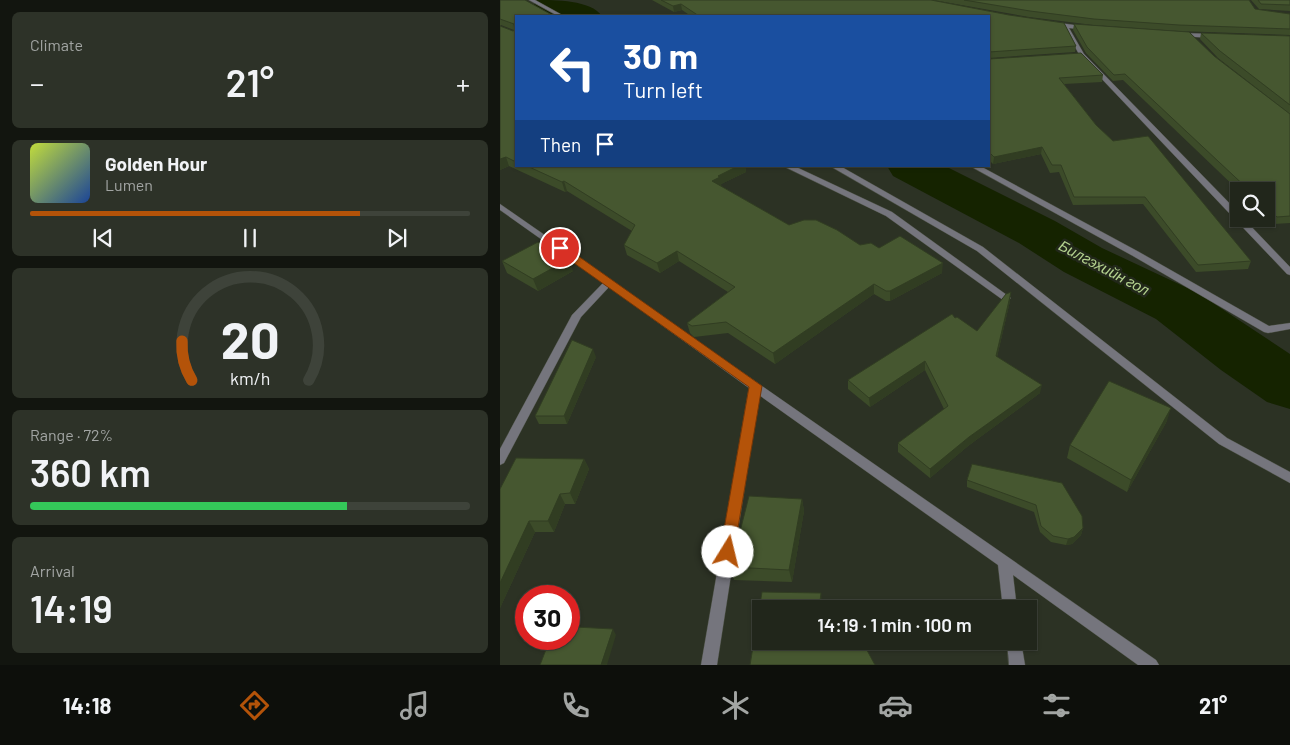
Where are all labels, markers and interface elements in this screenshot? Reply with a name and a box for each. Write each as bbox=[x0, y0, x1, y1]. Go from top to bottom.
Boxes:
text: 30 m bbox=[623, 34, 698, 76]
text: Climate bbox=[30, 35, 83, 54]
icon: left bbox=[540, 35, 605, 100]
text: 21° bbox=[226, 59, 274, 105]
text: − bbox=[30, 66, 44, 100]
text: + bbox=[456, 66, 470, 100]
text: Turn left bbox=[623, 76, 703, 102]
icon: arrive bbox=[591, 130, 619, 158]
text: Then bbox=[540, 133, 581, 156]
text: Golden Hour bbox=[105, 152, 207, 175]
text: Lumen bbox=[105, 175, 153, 194]
map controls bbox=[1230, 182, 1275, 227]
button: search bbox=[1230, 182, 1275, 227]
icon: previous bbox=[89, 224, 117, 252]
icon: pause bbox=[236, 224, 264, 252]
icon: next bbox=[383, 224, 411, 252]
pin bbox=[539, 227, 581, 269]
icon: arrive bbox=[546, 234, 574, 262]
water label: Билгэхийн гол bbox=[1056, 236, 1153, 299]
text: 20 bbox=[221, 307, 279, 369]
text: km/h bbox=[230, 367, 270, 389]
text: Range · 72% bbox=[30, 425, 113, 444]
text: 360 km bbox=[30, 449, 151, 495]
position arrow bbox=[701, 525, 753, 577]
text: Arrival bbox=[30, 561, 75, 580]
text: 14:19 bbox=[30, 585, 113, 631]
speed limit sign: 30 bbox=[515, 585, 580, 650]
text: 14:19 · 1 min · 100 m bbox=[817, 613, 972, 636]
icon: directions bbox=[237, 688, 272, 723]
icon: music bbox=[397, 688, 432, 723]
icon: phone bbox=[558, 688, 593, 723]
icon: climate bbox=[718, 688, 753, 723]
icon: car bbox=[878, 688, 913, 723]
icon: filters bbox=[1039, 688, 1074, 723]
text: 14:18 bbox=[63, 692, 111, 718]
text: 21° bbox=[1199, 692, 1227, 718]

